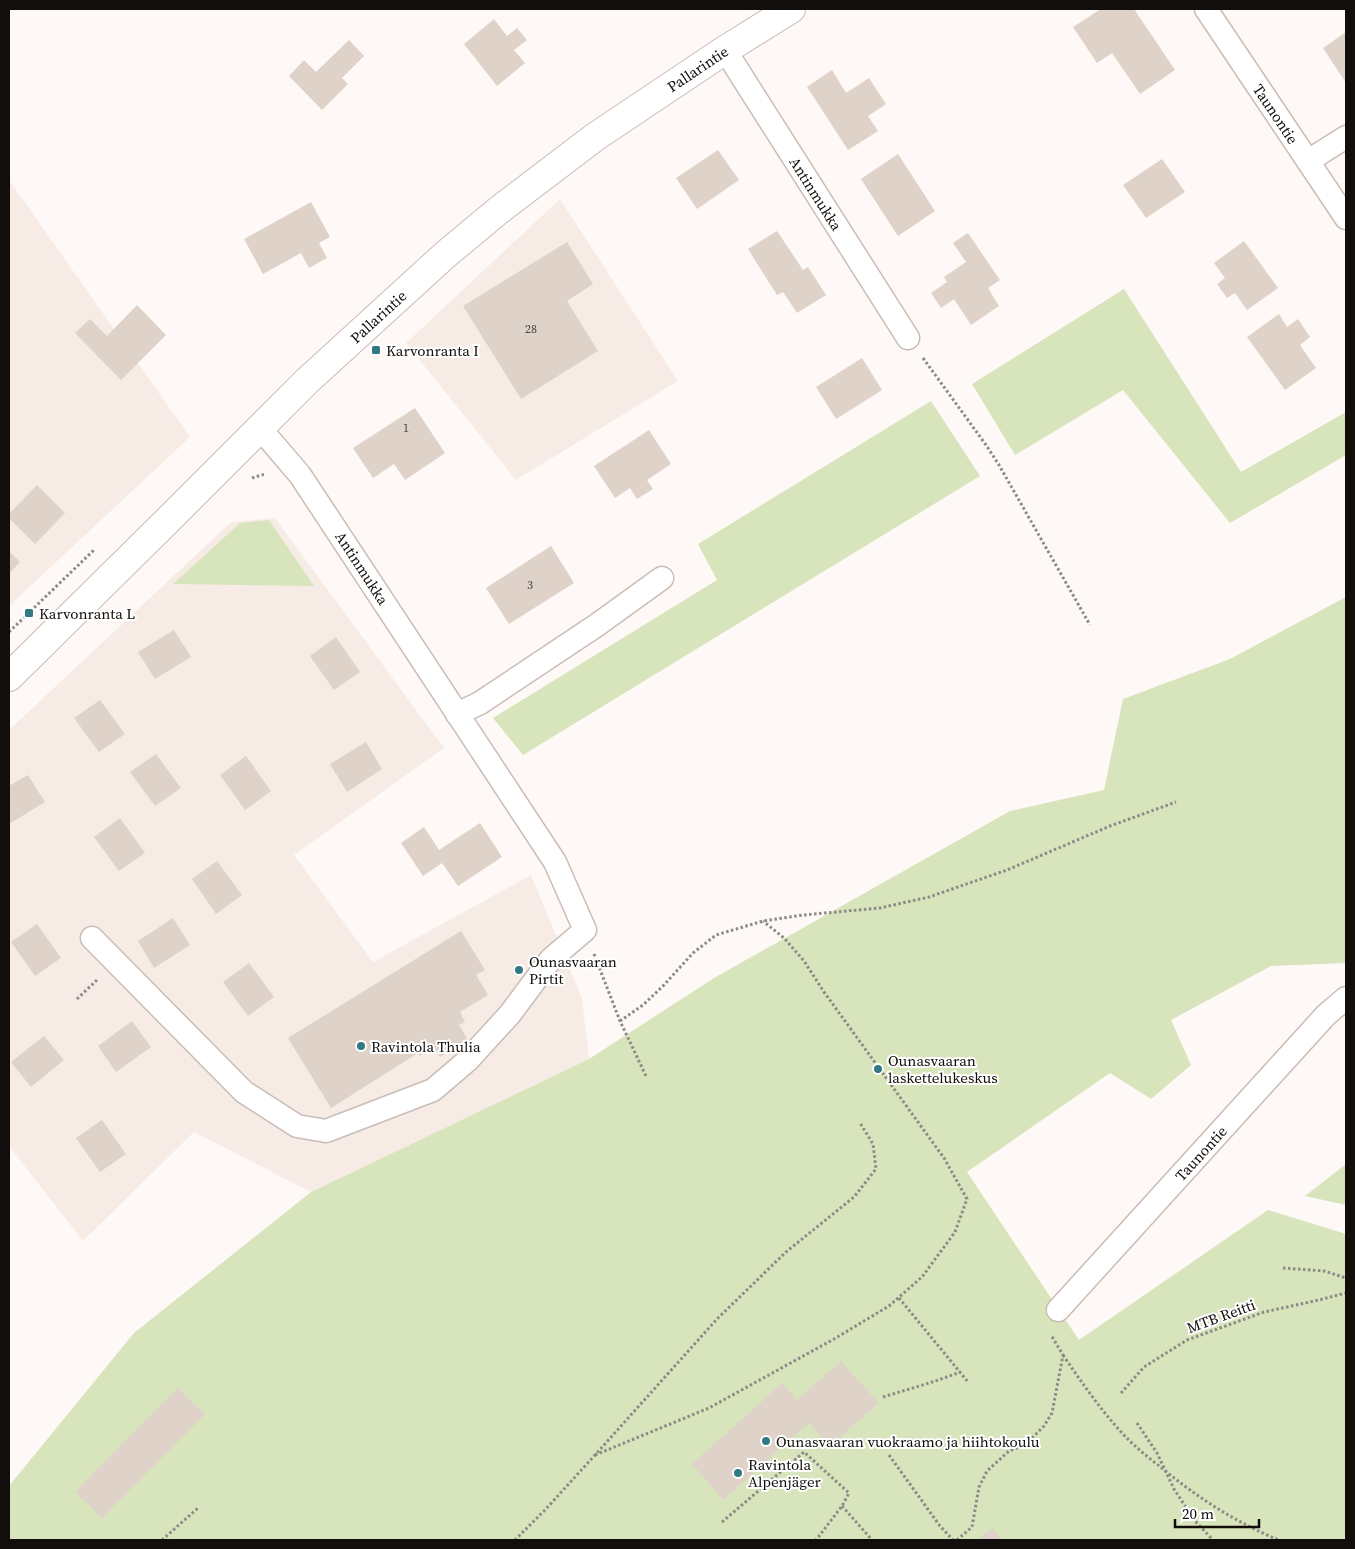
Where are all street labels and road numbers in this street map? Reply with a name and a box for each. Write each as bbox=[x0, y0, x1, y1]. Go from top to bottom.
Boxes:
street label: Pallarintie bbox=[663, 40, 733, 97]
street label: Taunontie bbox=[1248, 79, 1304, 148]
street label: Antinmukka bbox=[785, 153, 848, 235]
street label: Pallarintie bbox=[345, 285, 411, 348]
street label: Antinmukka bbox=[330, 527, 394, 609]
street label: Taunontie bbox=[1170, 1121, 1231, 1185]
street label: MTB Reitti bbox=[1184, 1294, 1258, 1338]

